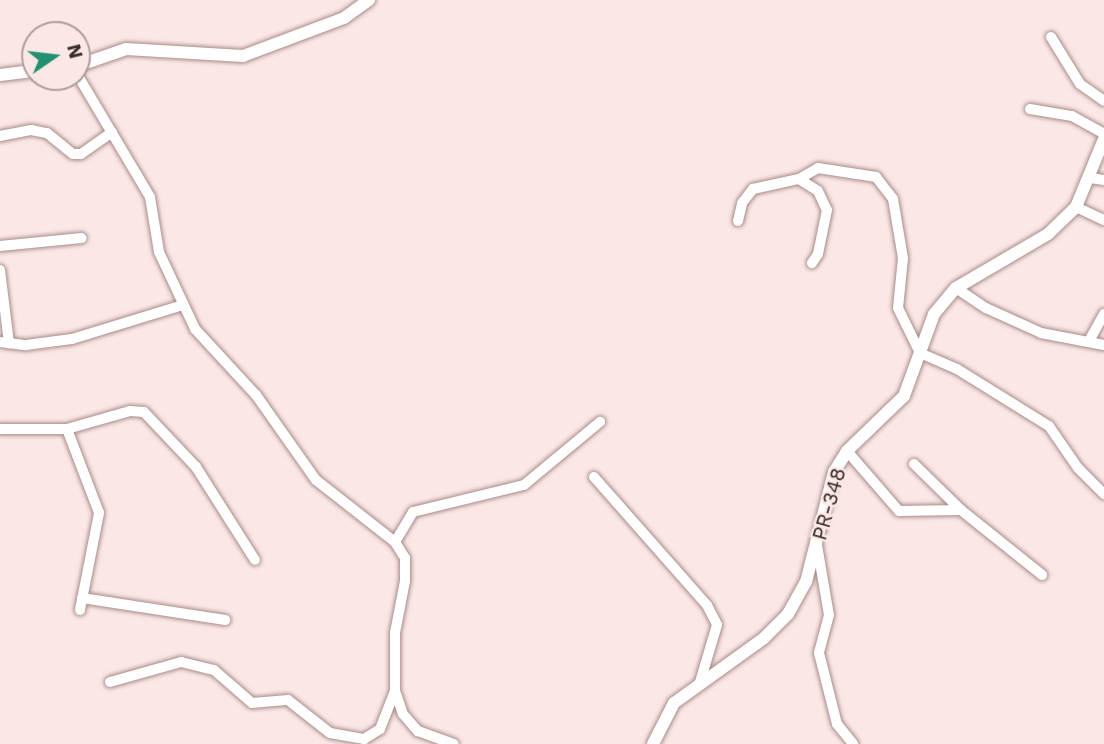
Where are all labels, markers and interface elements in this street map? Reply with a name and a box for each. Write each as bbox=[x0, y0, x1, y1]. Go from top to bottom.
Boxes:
north arrow bbox=[21, 21, 91, 91]
text: N bbox=[62, 42, 88, 61]
street label: PR-348 bbox=[807, 465, 851, 543]

